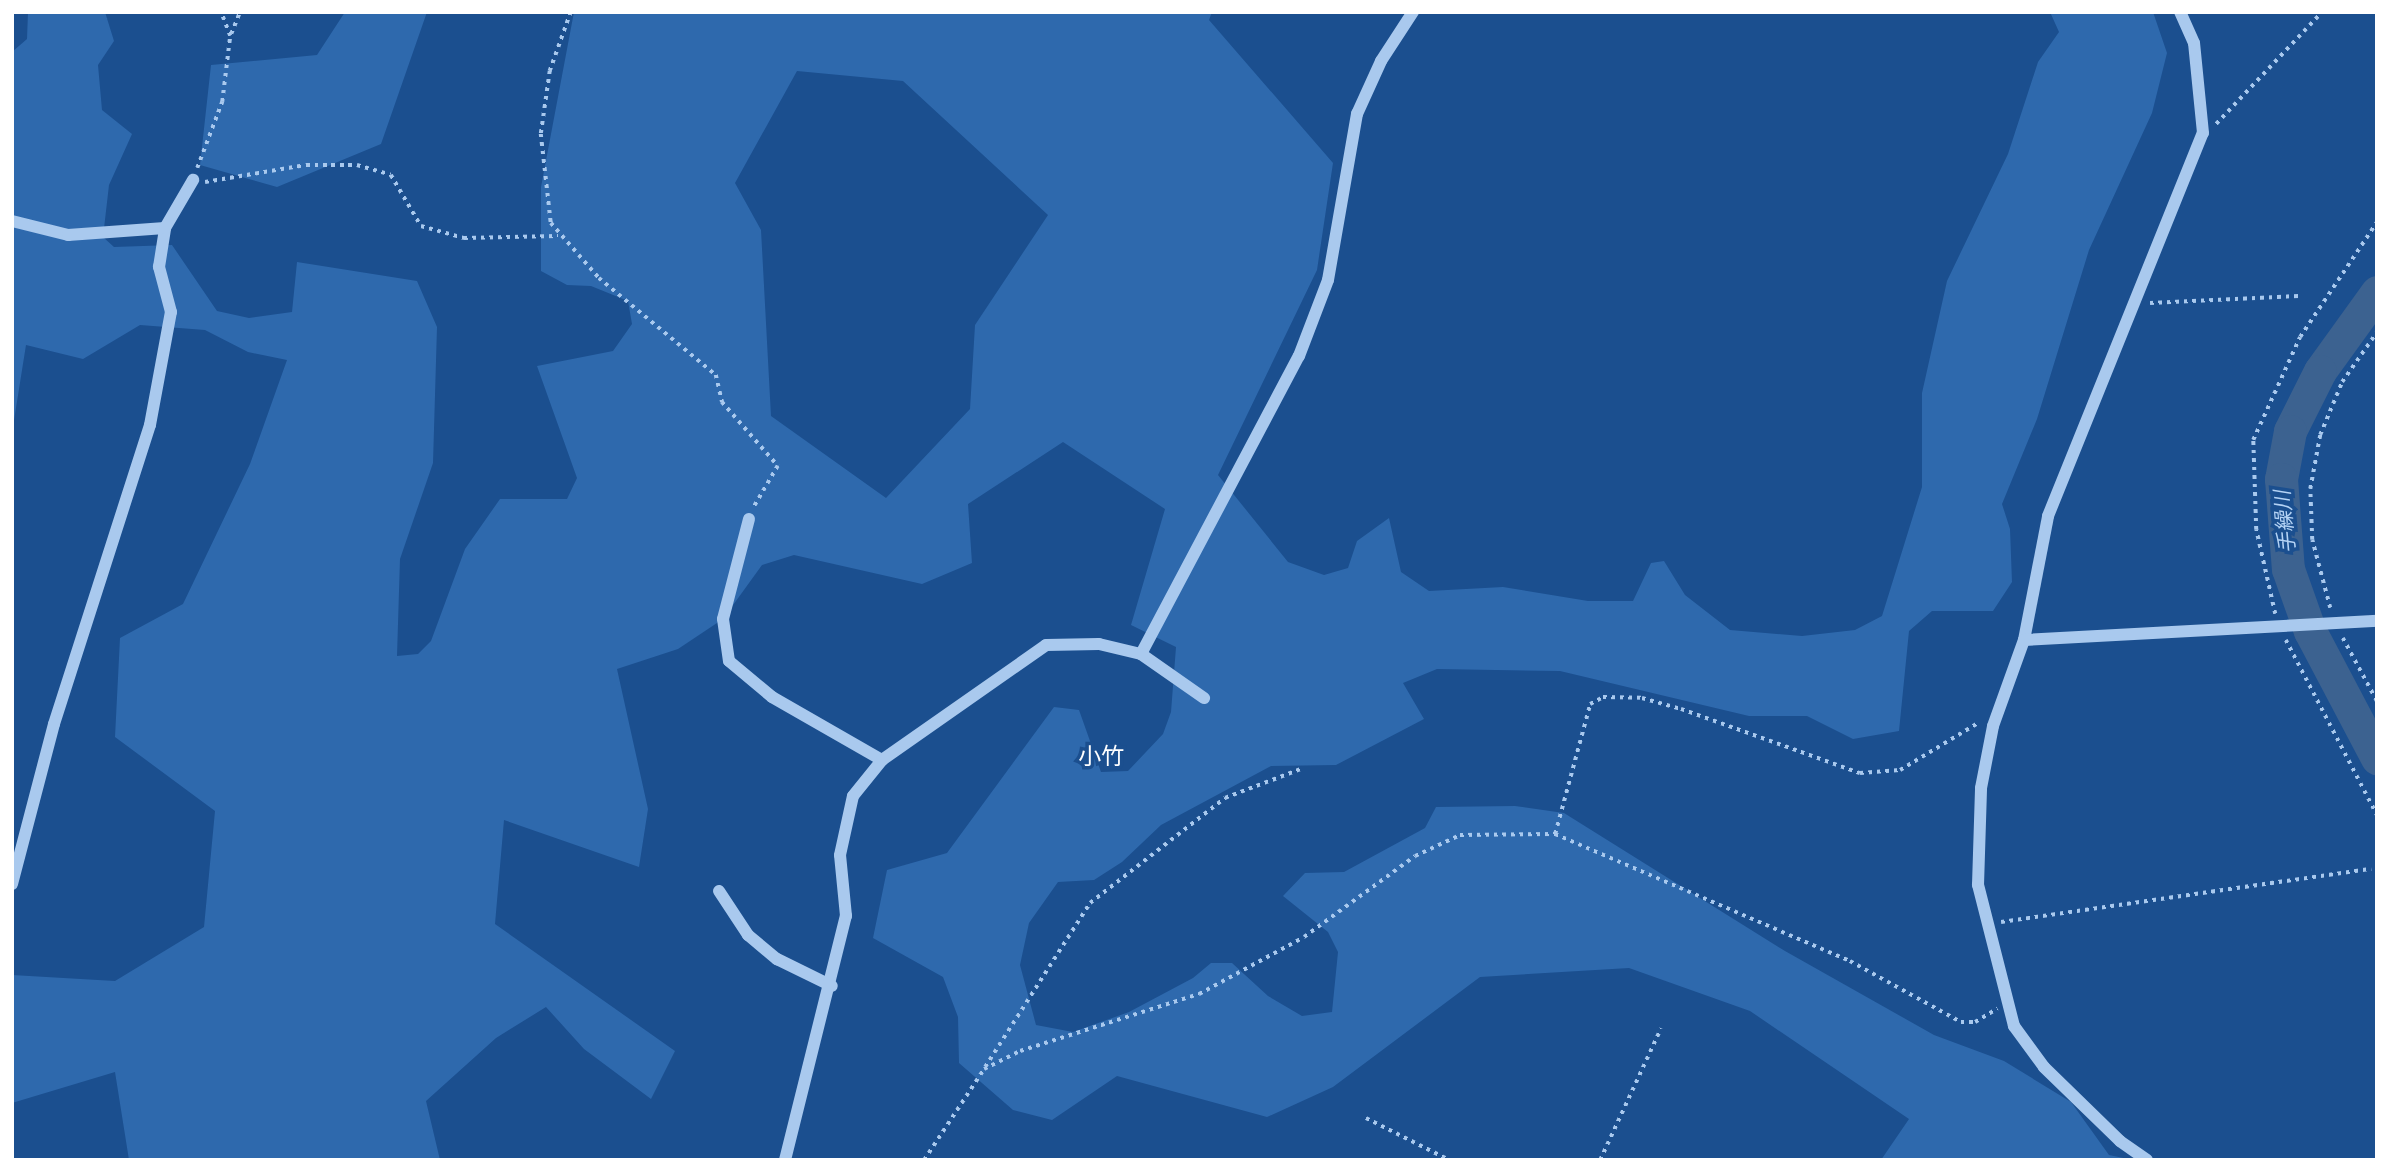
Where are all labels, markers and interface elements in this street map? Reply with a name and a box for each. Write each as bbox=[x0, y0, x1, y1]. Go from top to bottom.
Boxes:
water label: 手繰川 bbox=[2269, 490, 2299, 554]
district label: 小竹 bbox=[1078, 742, 1124, 770]

